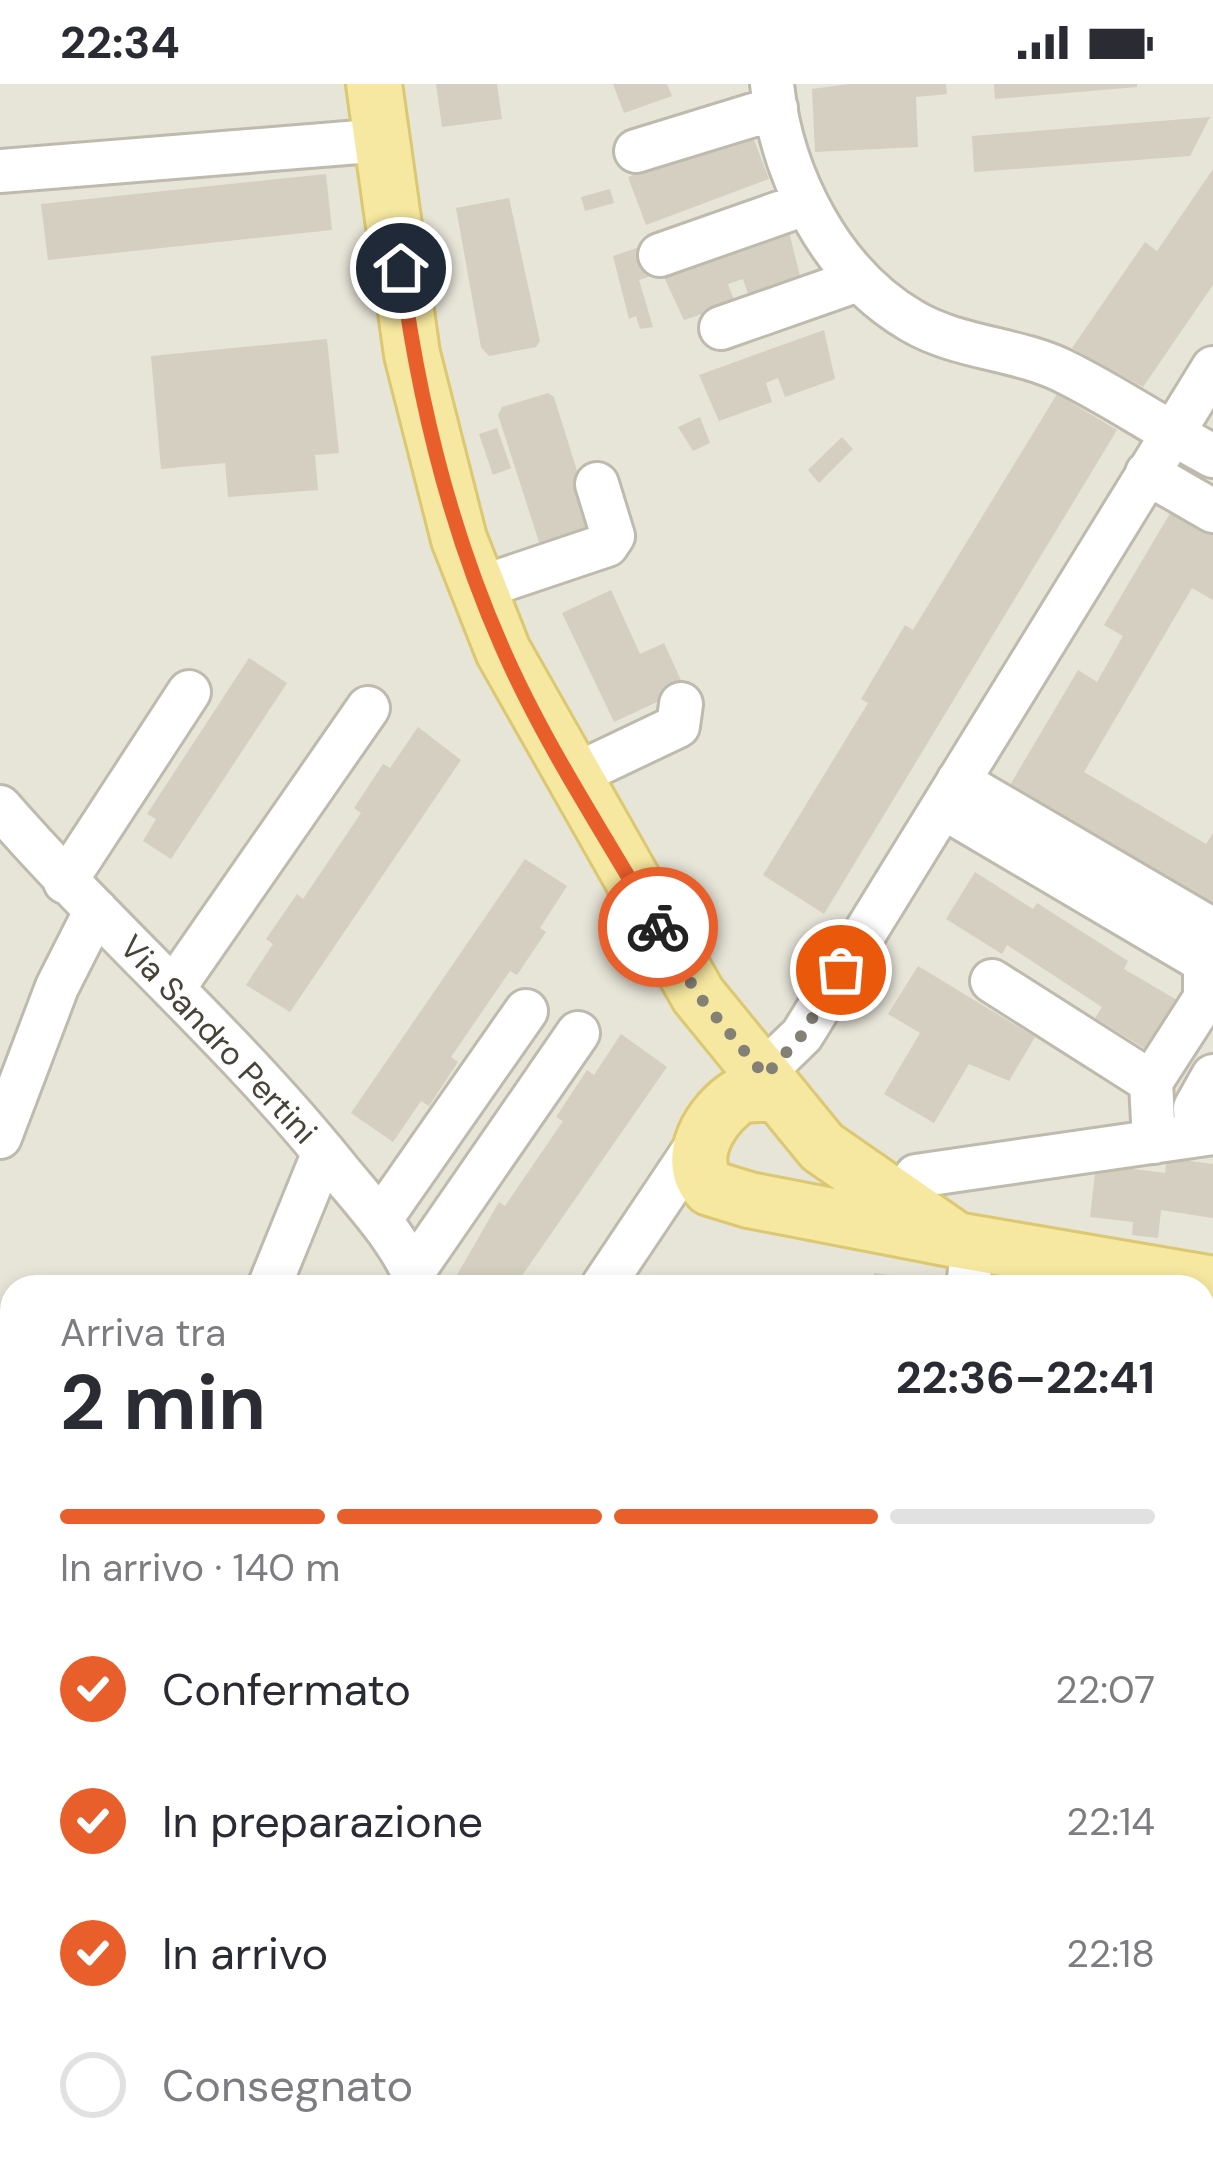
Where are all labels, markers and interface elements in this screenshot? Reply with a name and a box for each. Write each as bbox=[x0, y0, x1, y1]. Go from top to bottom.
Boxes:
text: 22:34 bbox=[60, 13, 180, 72]
pin bbox=[350, 217, 452, 319]
icon: home bbox=[368, 235, 434, 301]
courier bbox=[598, 867, 718, 987]
icon: bike bbox=[625, 894, 691, 960]
pin bbox=[790, 919, 892, 1021]
street label: Via Sandro Pertini bbox=[111, 926, 327, 1153]
icon: bag bbox=[808, 937, 874, 1003]
text: Arriva tra bbox=[60, 1307, 226, 1358]
text: 22:36–22:41 bbox=[896, 1348, 1155, 1407]
text: 2 min bbox=[60, 1352, 266, 1453]
text: In arrivo · 140 m bbox=[60, 1542, 340, 1593]
icon: check bbox=[60, 1656, 126, 1722]
text: Confermato bbox=[162, 1660, 411, 1719]
text: 22:07 bbox=[1055, 1664, 1155, 1715]
icon: check bbox=[60, 1788, 126, 1854]
text: In preparazione bbox=[162, 1792, 483, 1851]
text: 22:14 bbox=[1066, 1796, 1155, 1847]
icon: check bbox=[60, 1920, 126, 1986]
text: In arrivo bbox=[162, 1924, 328, 1983]
text: 22:18 bbox=[1066, 1928, 1155, 1979]
text: Consegnato bbox=[162, 2056, 413, 2115]

